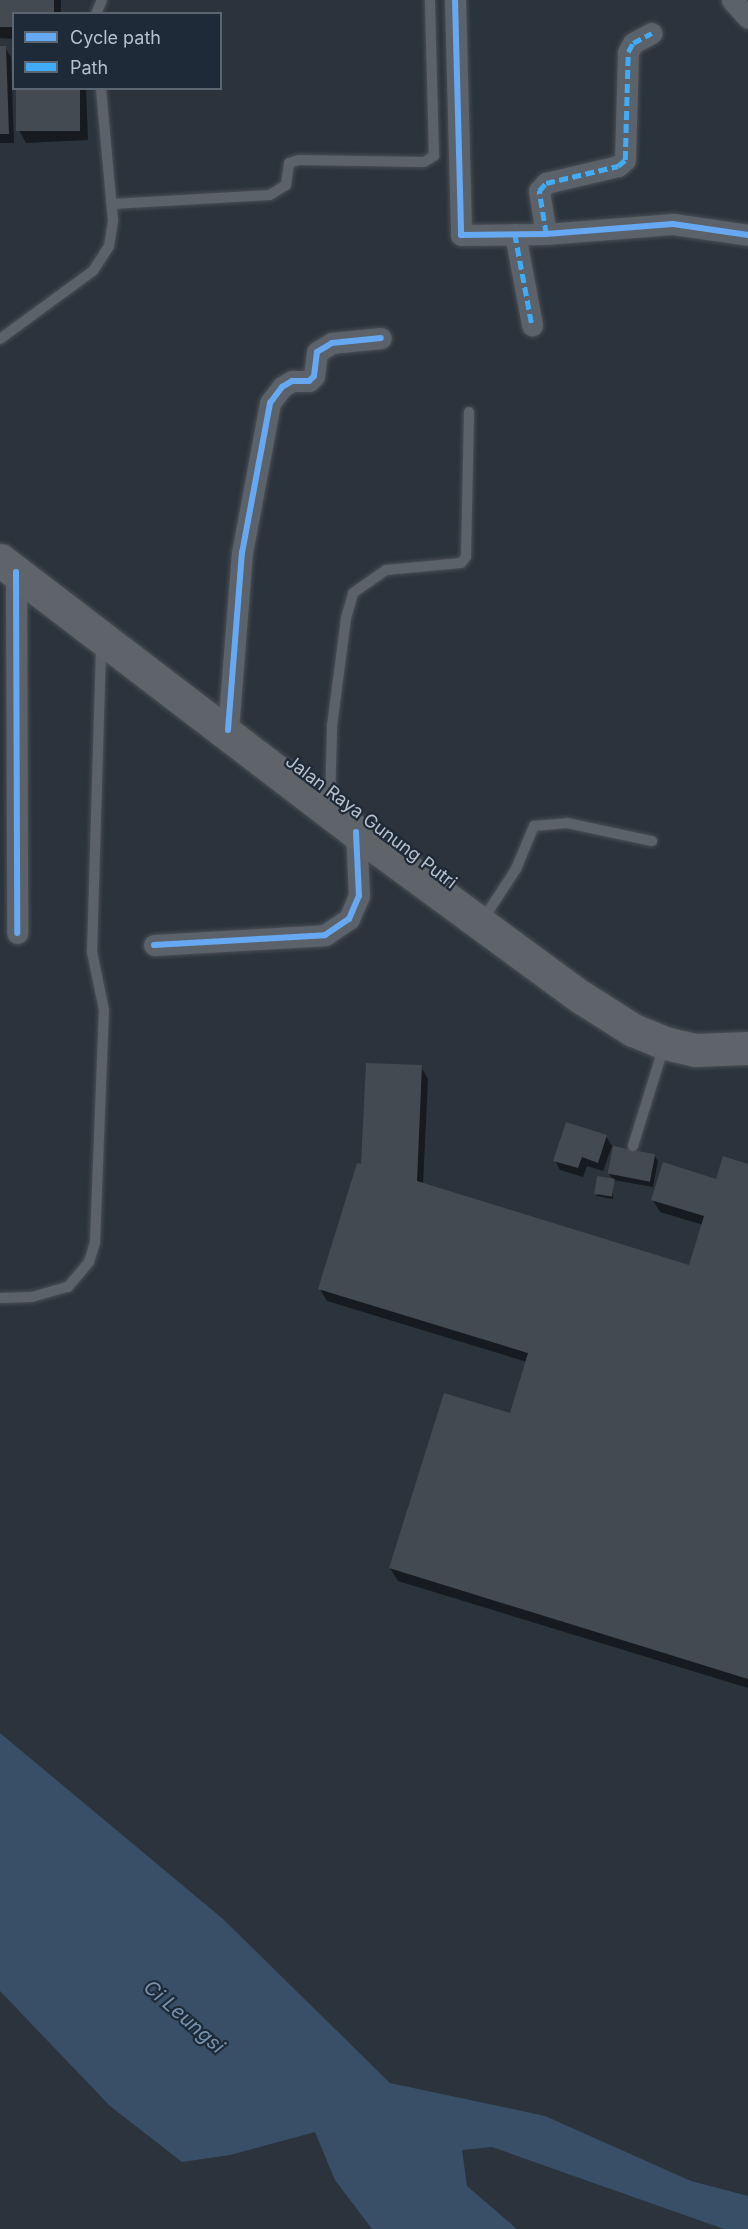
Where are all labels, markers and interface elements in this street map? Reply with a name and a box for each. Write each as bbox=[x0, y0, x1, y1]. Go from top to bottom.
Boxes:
legend bbox=[12, 12, 222, 90]
text: Cycle path bbox=[70, 27, 161, 48]
text: Path bbox=[70, 57, 108, 78]
street label: Jalan Raya Gunung Putri bbox=[281, 751, 461, 893]
water label: Ci Leungsi bbox=[139, 1975, 229, 2059]

